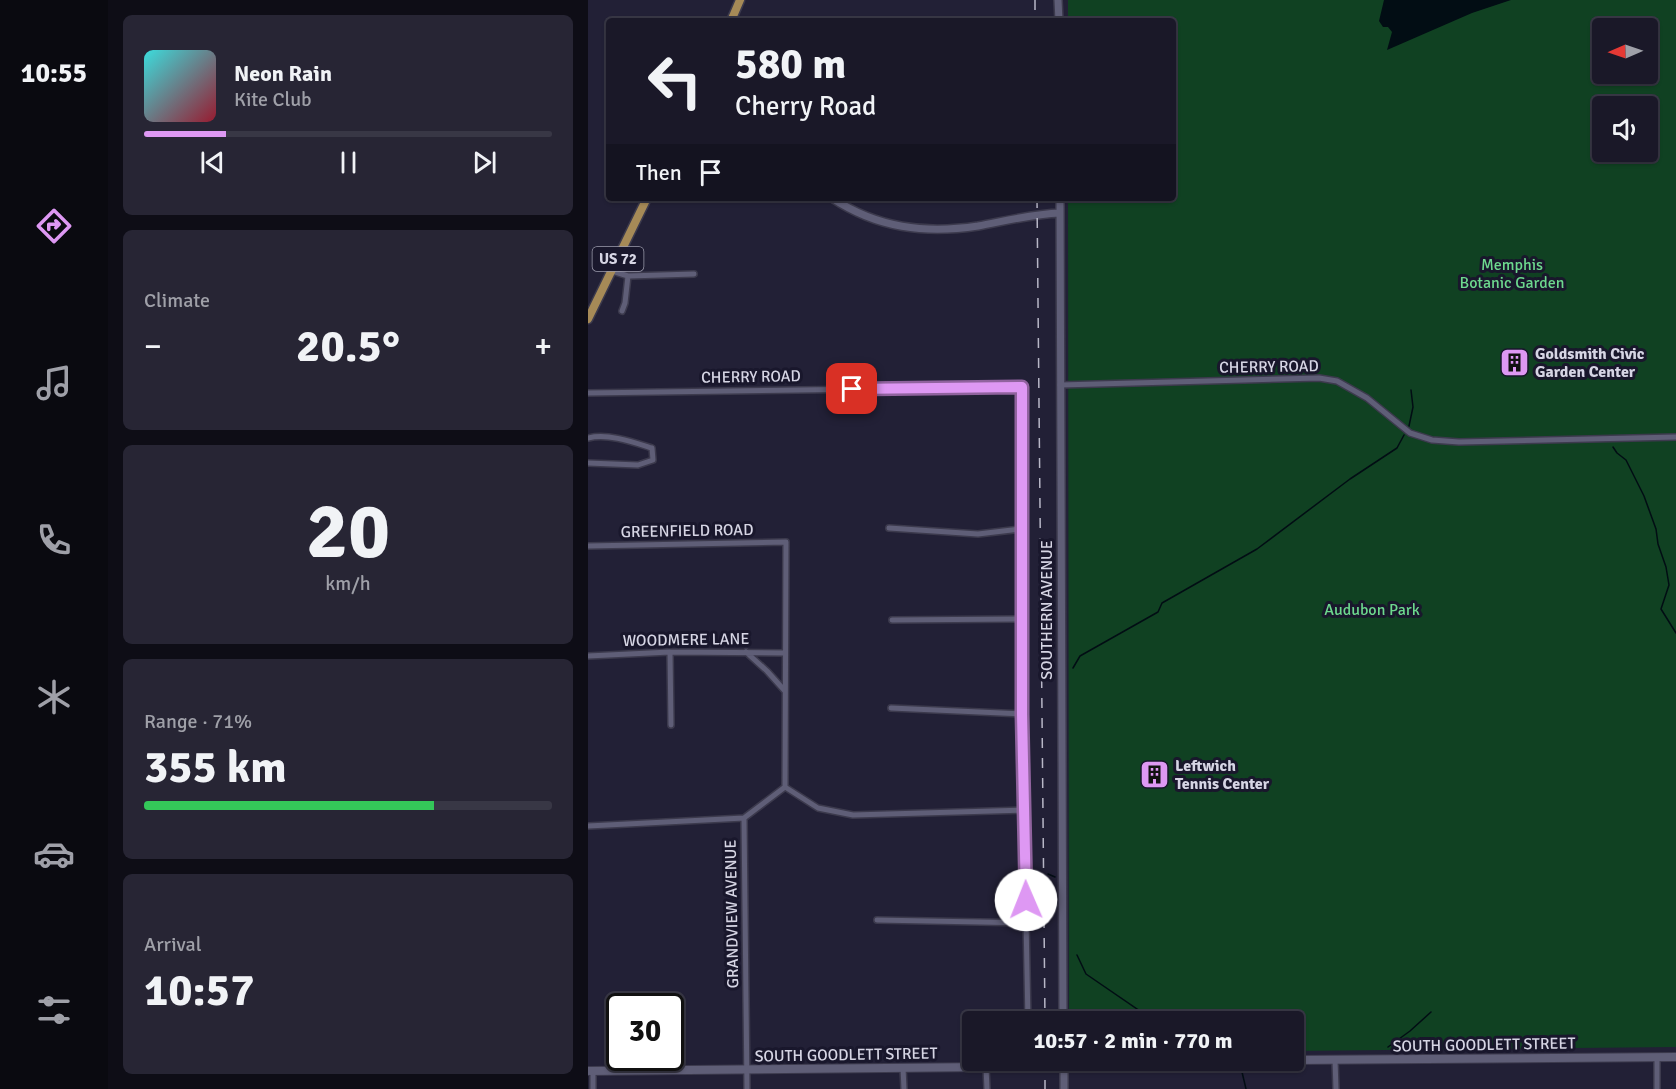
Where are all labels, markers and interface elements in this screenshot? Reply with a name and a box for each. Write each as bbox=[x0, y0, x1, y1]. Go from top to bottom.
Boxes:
north arrow bbox=[1592, 18, 1658, 84]
map controls bbox=[1592, 18, 1658, 162]
text: 580 m bbox=[735, 39, 846, 90]
icon: left bbox=[636, 42, 714, 120]
text: 10:55 bbox=[21, 57, 87, 90]
text: Neon Rain bbox=[234, 60, 332, 87]
text: Kite Club bbox=[234, 87, 312, 112]
text: Cherry Road bbox=[735, 90, 876, 123]
button: sound bbox=[1592, 96, 1658, 162]
icon: previous bbox=[196, 146, 229, 179]
icon: pause bbox=[332, 146, 365, 179]
icon: next bbox=[468, 146, 501, 179]
icon: arrive bbox=[694, 156, 727, 189]
text: Then bbox=[636, 159, 682, 186]
icon: directions bbox=[33, 205, 75, 247]
road number: US 72 bbox=[592, 247, 644, 271]
park label: Memphis Botanic Garden bbox=[1459, 255, 1565, 293]
text: Climate bbox=[144, 288, 210, 313]
text: 20.5° bbox=[296, 319, 400, 374]
text: − bbox=[144, 326, 162, 367]
text: + bbox=[534, 326, 552, 367]
place label: Goldsmith Civic Garden Center bbox=[1535, 344, 1645, 382]
building icon: Goldsmith Civic Garden Center bbox=[1498, 347, 1530, 379]
street label: CHERRY ROAD bbox=[1219, 356, 1319, 378]
icon: music bbox=[33, 362, 75, 404]
pin bbox=[826, 363, 877, 414]
street label: CHERRY ROAD bbox=[701, 366, 801, 388]
icon: arrive bbox=[835, 372, 868, 405]
text: 20 bbox=[306, 484, 390, 580]
icon: phone bbox=[33, 519, 75, 561]
street label: GREENFIELD ROAD bbox=[620, 520, 754, 542]
street label: SOUTHERN AVENUE bbox=[1037, 540, 1057, 680]
text: km/h bbox=[325, 571, 371, 596]
park label: Audubon Park bbox=[1324, 600, 1420, 620]
street label: WOODMERE LANE bbox=[622, 629, 750, 651]
icon: climate bbox=[33, 676, 75, 718]
text: Range · 71% bbox=[144, 709, 252, 734]
text: 355 km bbox=[144, 740, 287, 795]
place label: Leftwich Tennis Center bbox=[1175, 756, 1270, 794]
building icon: Leftwich Tennis Center bbox=[1138, 759, 1170, 791]
icon: car bbox=[33, 833, 75, 875]
street label: GRANDVIEW AVENUE bbox=[721, 839, 743, 989]
position arrow bbox=[994, 868, 1058, 932]
text: Arrival bbox=[144, 932, 202, 957]
text: 10:57 bbox=[144, 963, 254, 1018]
icon: filters bbox=[33, 989, 75, 1031]
speed limit sign: 30 bbox=[606, 993, 684, 1071]
text: 10:57 · 2 min · 770 m bbox=[1033, 1027, 1233, 1054]
street label: SOUTH GOODLETT STREET bbox=[1392, 1033, 1576, 1057]
street label: SOUTH GOODLETT STREET bbox=[754, 1043, 938, 1067]

